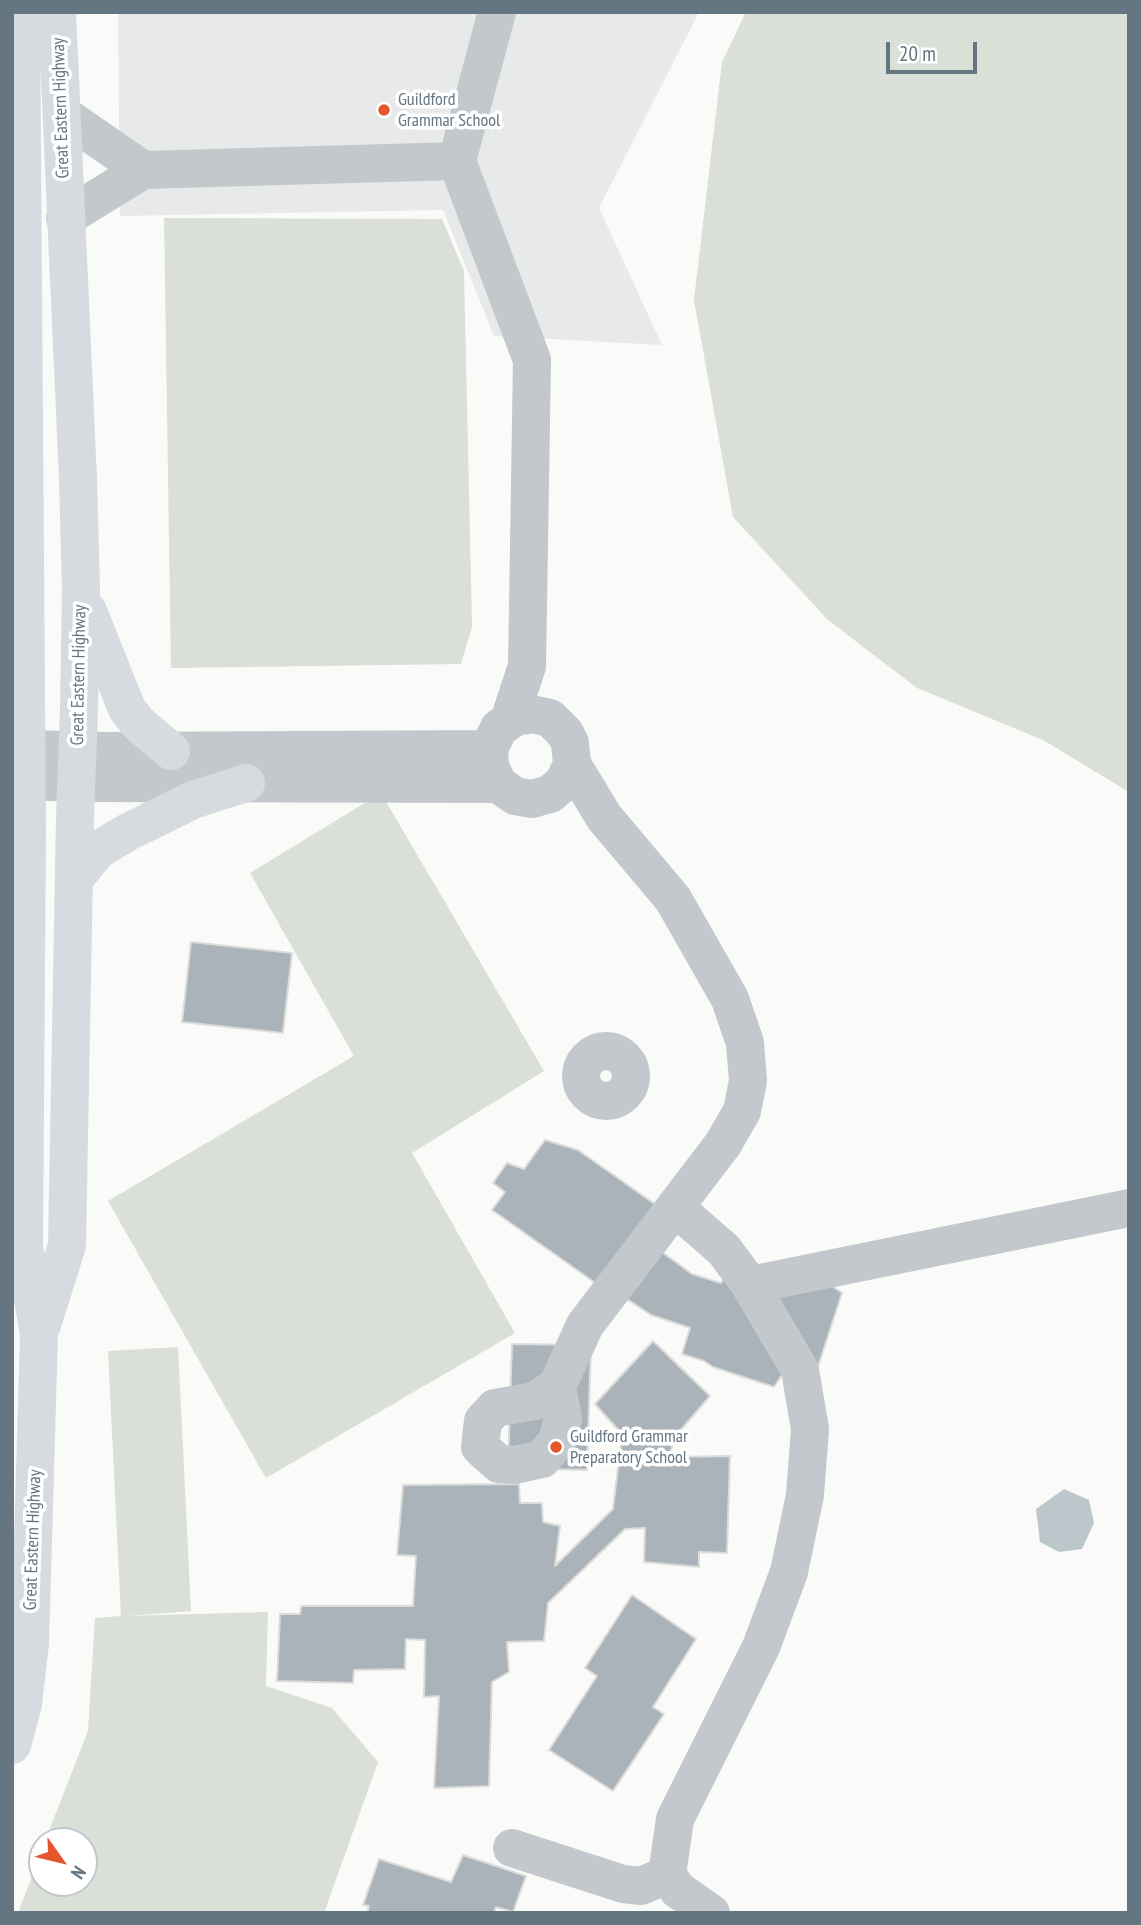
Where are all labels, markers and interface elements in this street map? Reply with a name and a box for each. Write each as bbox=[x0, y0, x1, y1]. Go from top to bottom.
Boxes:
scale bar bbox=[889, 28, 980, 72]
street label: Great Eastern Highway bbox=[48, 37, 74, 179]
text: 20 m bbox=[899, 40, 936, 67]
place label: Guildford Grammar School bbox=[398, 89, 500, 132]
marker: Guildford Grammar School bbox=[376, 102, 392, 118]
street label: Great Eastern Highway bbox=[67, 604, 91, 746]
place label: Guildford Grammar Preparatory School bbox=[570, 1426, 688, 1468]
marker: Guildford Grammar Preparatory School bbox=[548, 1439, 564, 1455]
street label: Great Eastern Highway bbox=[20, 1469, 46, 1611]
north arrow bbox=[28, 1827, 98, 1897]
text: N bbox=[66, 1862, 92, 1884]

